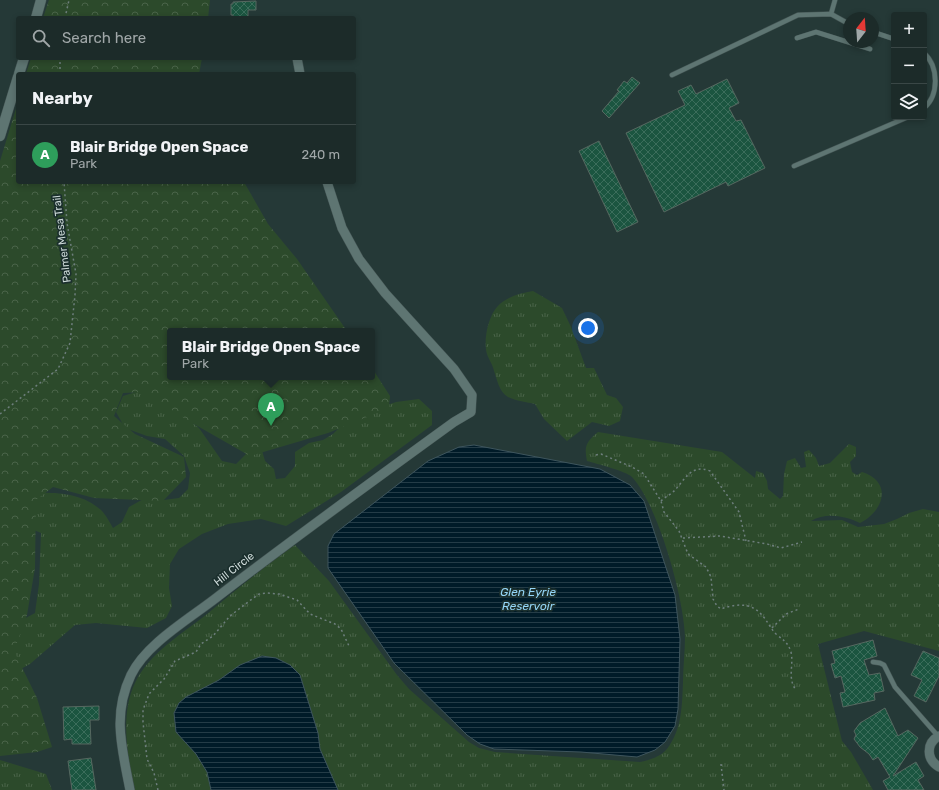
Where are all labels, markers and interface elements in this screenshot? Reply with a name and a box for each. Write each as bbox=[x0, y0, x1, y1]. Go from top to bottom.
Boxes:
north arrow bbox=[843, 12, 879, 48]
map controls bbox=[891, 12, 927, 120]
button: + bbox=[891, 12, 927, 48]
search box bbox=[16, 16, 356, 60]
icon: search bbox=[30, 27, 52, 49]
text: Search here bbox=[62, 29, 146, 47]
button: − bbox=[891, 48, 927, 84]
button: layers bbox=[891, 84, 927, 120]
text: Nearby bbox=[32, 88, 93, 108]
text: Blair Bridge Open Space bbox=[70, 138, 248, 156]
text: A bbox=[40, 147, 50, 162]
text: 240 m bbox=[301, 147, 340, 162]
text: Park bbox=[70, 156, 97, 171]
street label: Palmer Mesa Trail bbox=[50, 194, 74, 284]
your location bbox=[578, 318, 598, 338]
popup bbox=[167, 328, 375, 380]
text: Blair Bridge Open Space bbox=[182, 338, 360, 356]
text: Park bbox=[182, 356, 209, 371]
pin: A bbox=[258, 393, 284, 426]
street label: Hill Circle bbox=[211, 549, 257, 589]
water label: Glen Eyrie Reservoir bbox=[500, 585, 556, 613]

